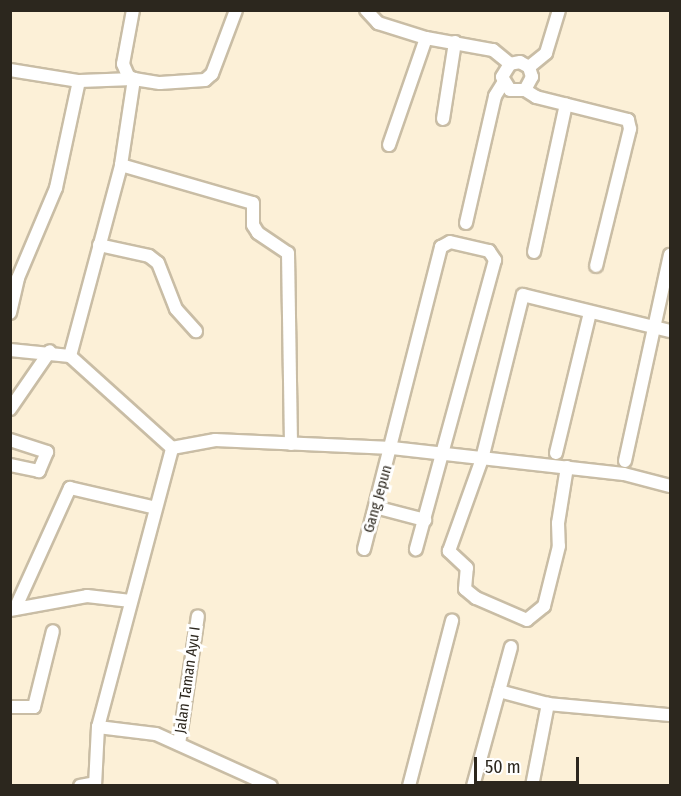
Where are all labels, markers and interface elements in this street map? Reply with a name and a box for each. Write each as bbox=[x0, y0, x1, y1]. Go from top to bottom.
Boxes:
street label: Gang Jepun bbox=[360, 463, 396, 535]
street label: Jalan Taman Ayu I bbox=[172, 625, 204, 735]
scale bar bbox=[477, 745, 582, 783]
text: 50 m bbox=[485, 756, 521, 778]

